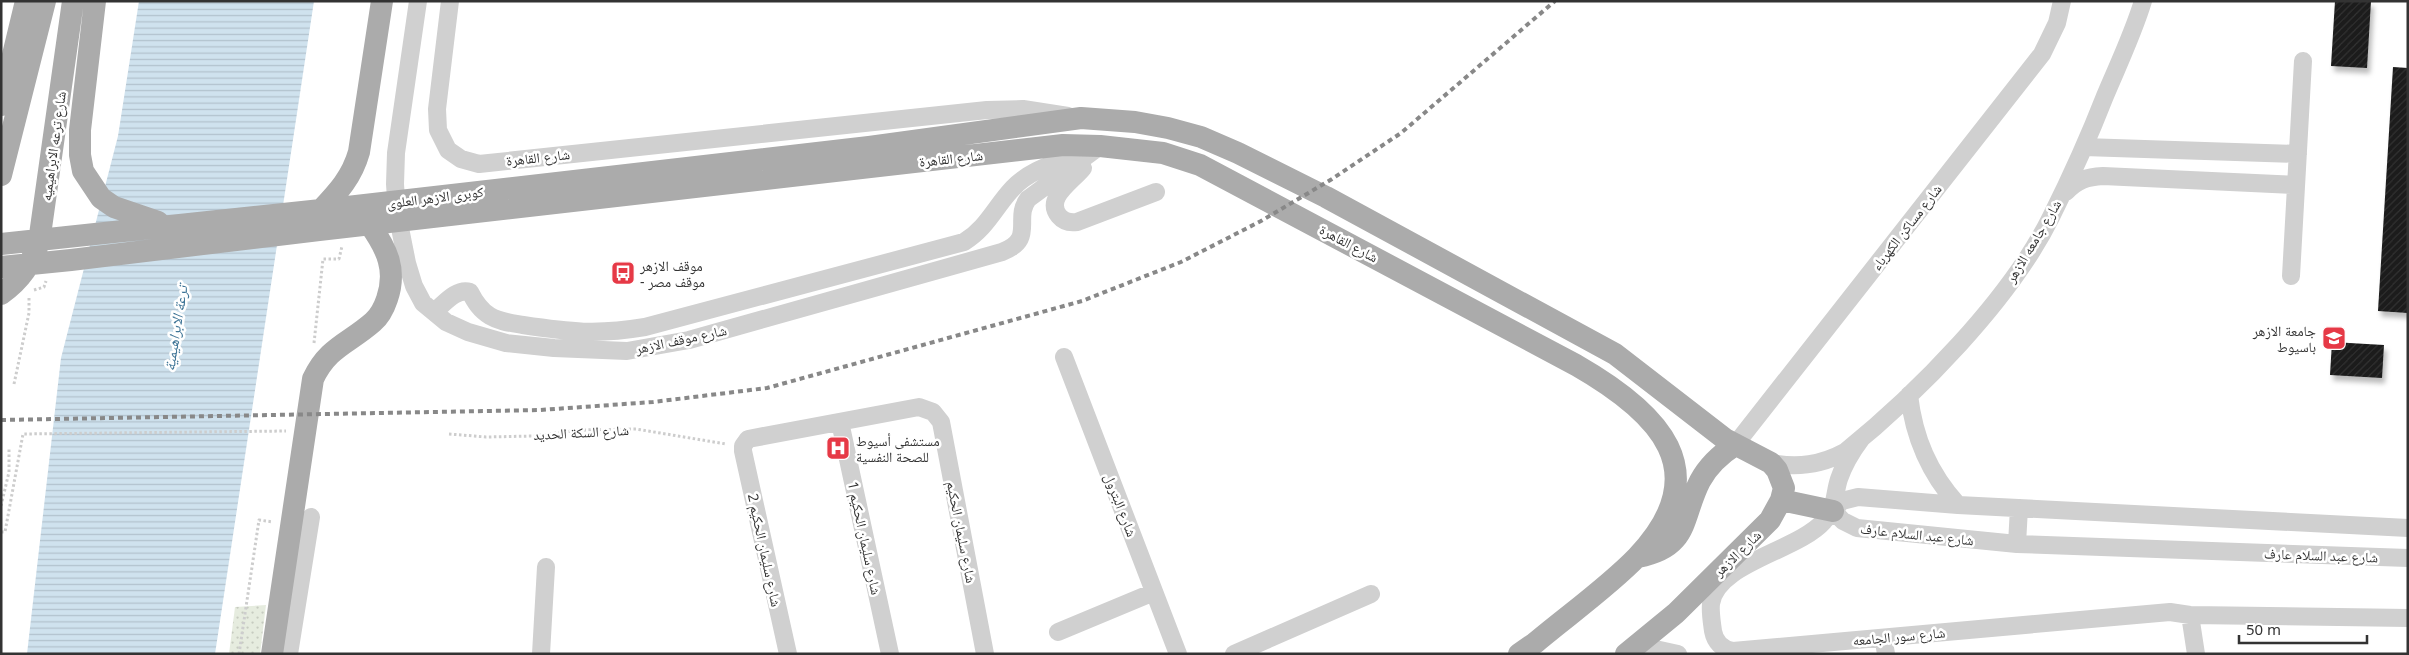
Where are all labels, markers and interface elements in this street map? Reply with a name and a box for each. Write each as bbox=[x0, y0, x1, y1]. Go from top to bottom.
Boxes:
street label: شارع ترعه الابراهيميه bbox=[36, 90, 71, 202]
street label: شارع القاهرة bbox=[505, 144, 571, 171]
street label: شارع القاهرة bbox=[918, 145, 984, 172]
street label: شارع مساكن الكهرباء bbox=[1866, 180, 1946, 275]
street label: كوبرى الازهر العلوى bbox=[386, 182, 485, 212]
street label: شارع جامعه الازهر bbox=[2000, 196, 2066, 287]
street label: شارع القاهرة bbox=[1316, 220, 1382, 267]
place label: موقف الازهر - موقف مصر bbox=[639, 256, 705, 291]
bus stop icon: موقف الازهر - موقف مصر bbox=[610, 260, 636, 286]
water label: ترعة الابراهيمية bbox=[158, 280, 192, 372]
street label: شارع موقف الازهر bbox=[633, 320, 729, 359]
place label: جامعة الازهر باسيوط bbox=[2252, 321, 2316, 356]
school or university icon: جامعة الازهر باسيوط bbox=[2321, 325, 2347, 351]
street label: شارع السكة الحديد bbox=[533, 420, 629, 445]
place label: مستشفى أسيوط للصحة النفسية bbox=[856, 431, 940, 466]
hospital icon: مستشفى أسيوط للصحة النفسية bbox=[825, 435, 851, 461]
street label: شارع البترول bbox=[1099, 471, 1142, 540]
street label: شارع سليمان الحكيم bbox=[942, 479, 981, 585]
street label: شارع سليمان الحكيم 1 bbox=[843, 480, 886, 597]
street label: شارع سليمان الحكيم 2 bbox=[743, 492, 786, 609]
street label: شارع عبد السلام عارف bbox=[1859, 519, 1975, 550]
street label: شارع الازهر bbox=[1708, 526, 1766, 582]
street label: شارع عبد السلام عارف bbox=[2264, 544, 2378, 567]
scale bar bbox=[2239, 612, 2366, 644]
text: 50 m bbox=[2246, 619, 2281, 639]
street label: شارع سور الجامعه bbox=[1852, 622, 1946, 651]

